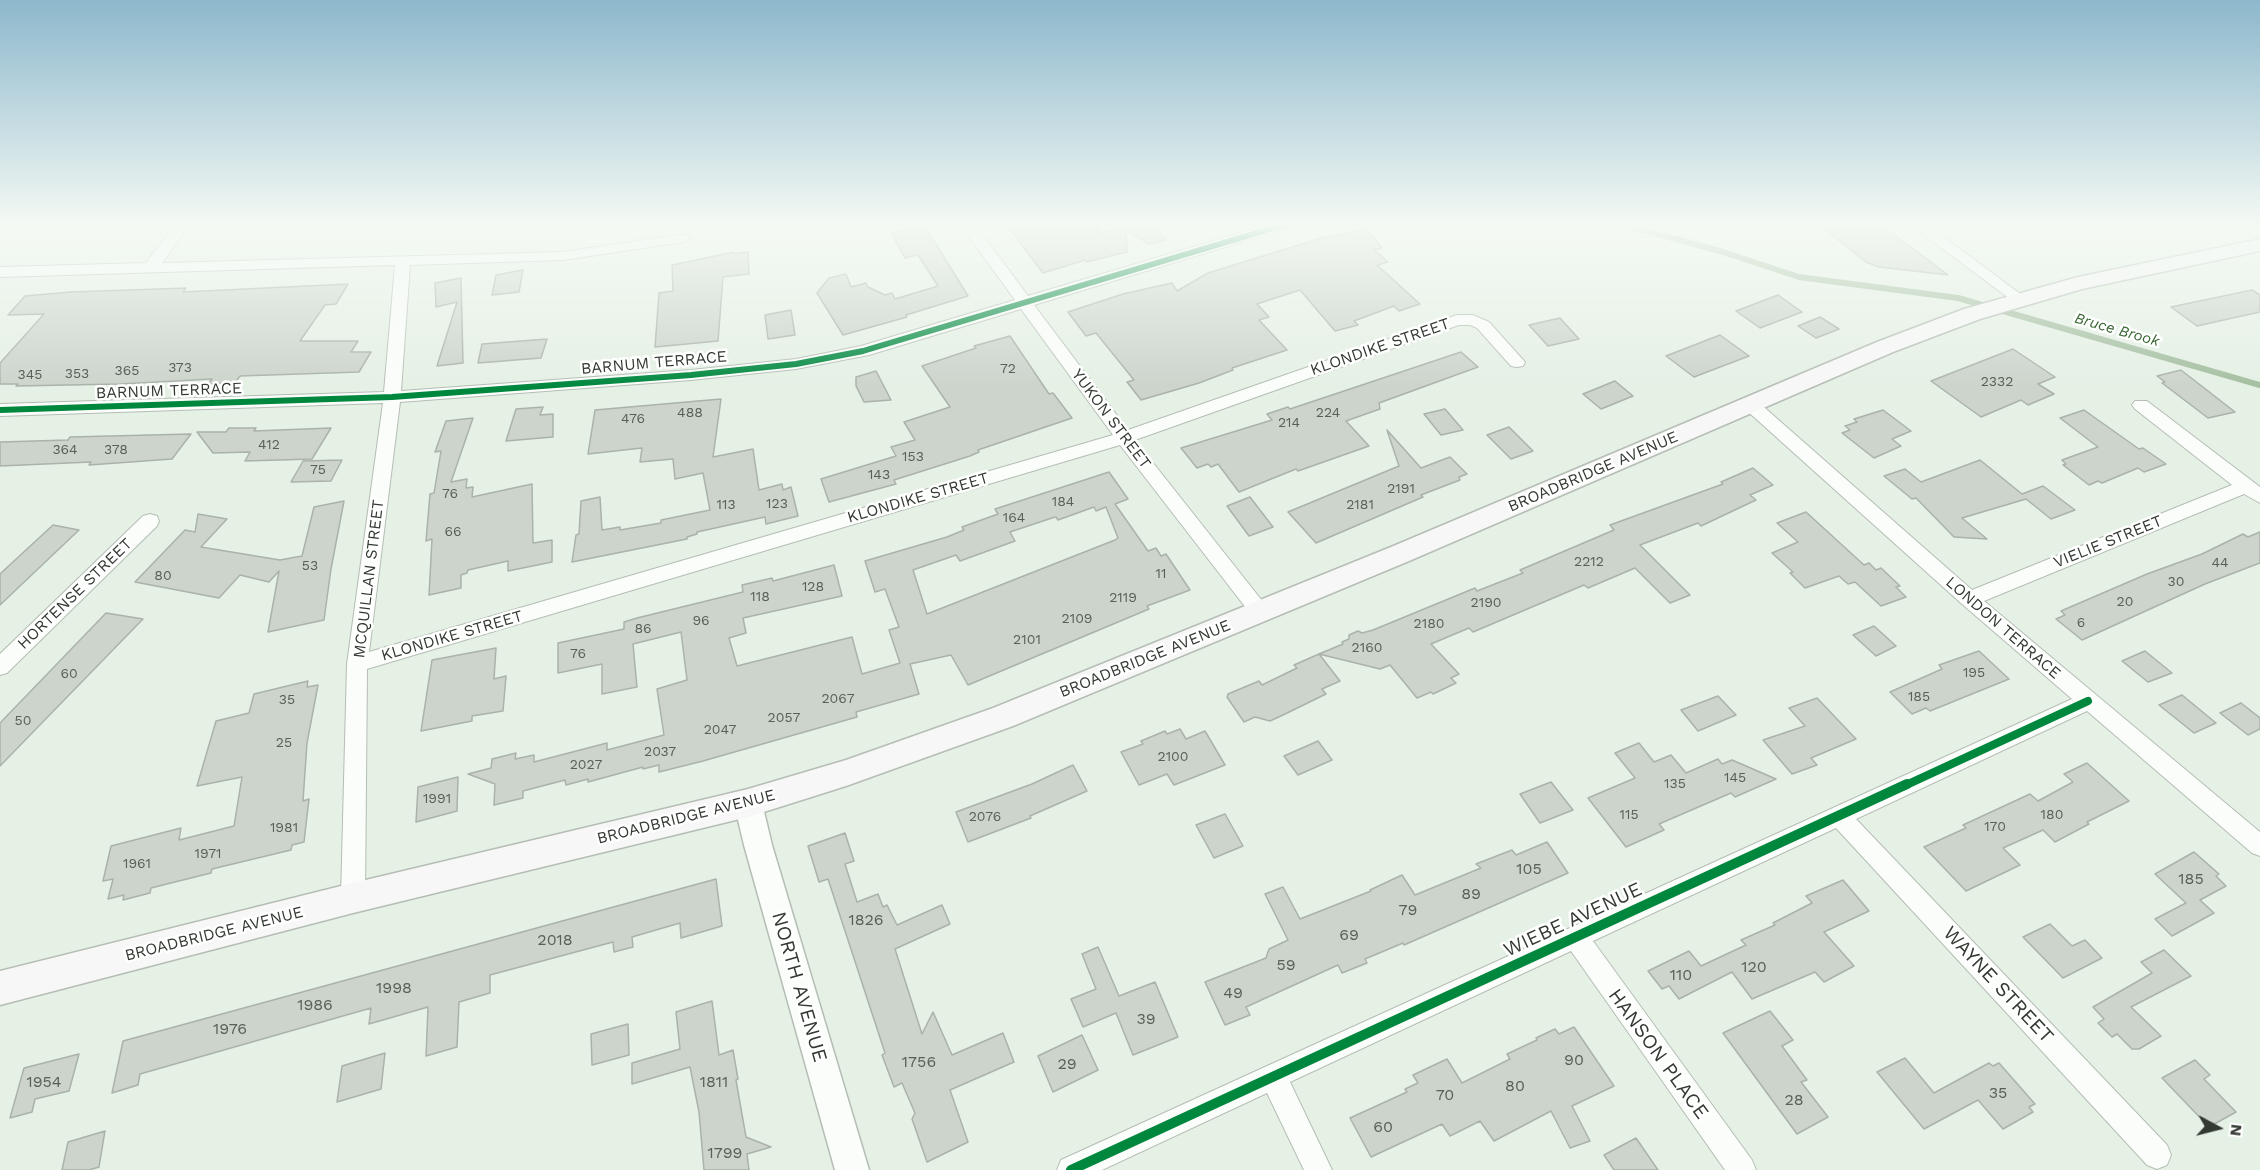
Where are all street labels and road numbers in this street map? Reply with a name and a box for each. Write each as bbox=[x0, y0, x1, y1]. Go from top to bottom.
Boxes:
street label: KLONDIKE STREET bbox=[1308, 314, 1452, 380]
street label: BARNUM TERRACE bbox=[580, 347, 728, 379]
street label: YUKON STREET bbox=[1067, 365, 1155, 473]
street label: BARNUM TERRACE bbox=[96, 379, 242, 403]
street label: BROADBRIDGE AVENUE bbox=[1505, 427, 1681, 517]
street label: KLONDIKE STREET bbox=[845, 469, 991, 527]
street label: MCQUILLAN STREET bbox=[350, 499, 388, 659]
street label: VIELIE STREET bbox=[2051, 511, 2165, 573]
street label: HORTENSE STREET bbox=[14, 534, 136, 654]
street label: LONDON TERRACE bbox=[1942, 573, 2064, 683]
street label: KLONDIKE STREET bbox=[379, 607, 525, 665]
street label: BROADBRIDGE AVENUE bbox=[1057, 616, 1233, 702]
street label: BROADBRIDGE AVENUE bbox=[595, 786, 777, 848]
street label: WIEBE AVENUE bbox=[1500, 877, 1646, 963]
street label: BROADBRIDGE AVENUE bbox=[123, 903, 305, 965]
street label: NORTH AVENUE bbox=[766, 909, 832, 1065]
street label: WAYNE STREET bbox=[1938, 922, 2058, 1048]
street label: HANSON PLACE bbox=[1603, 984, 1713, 1124]

